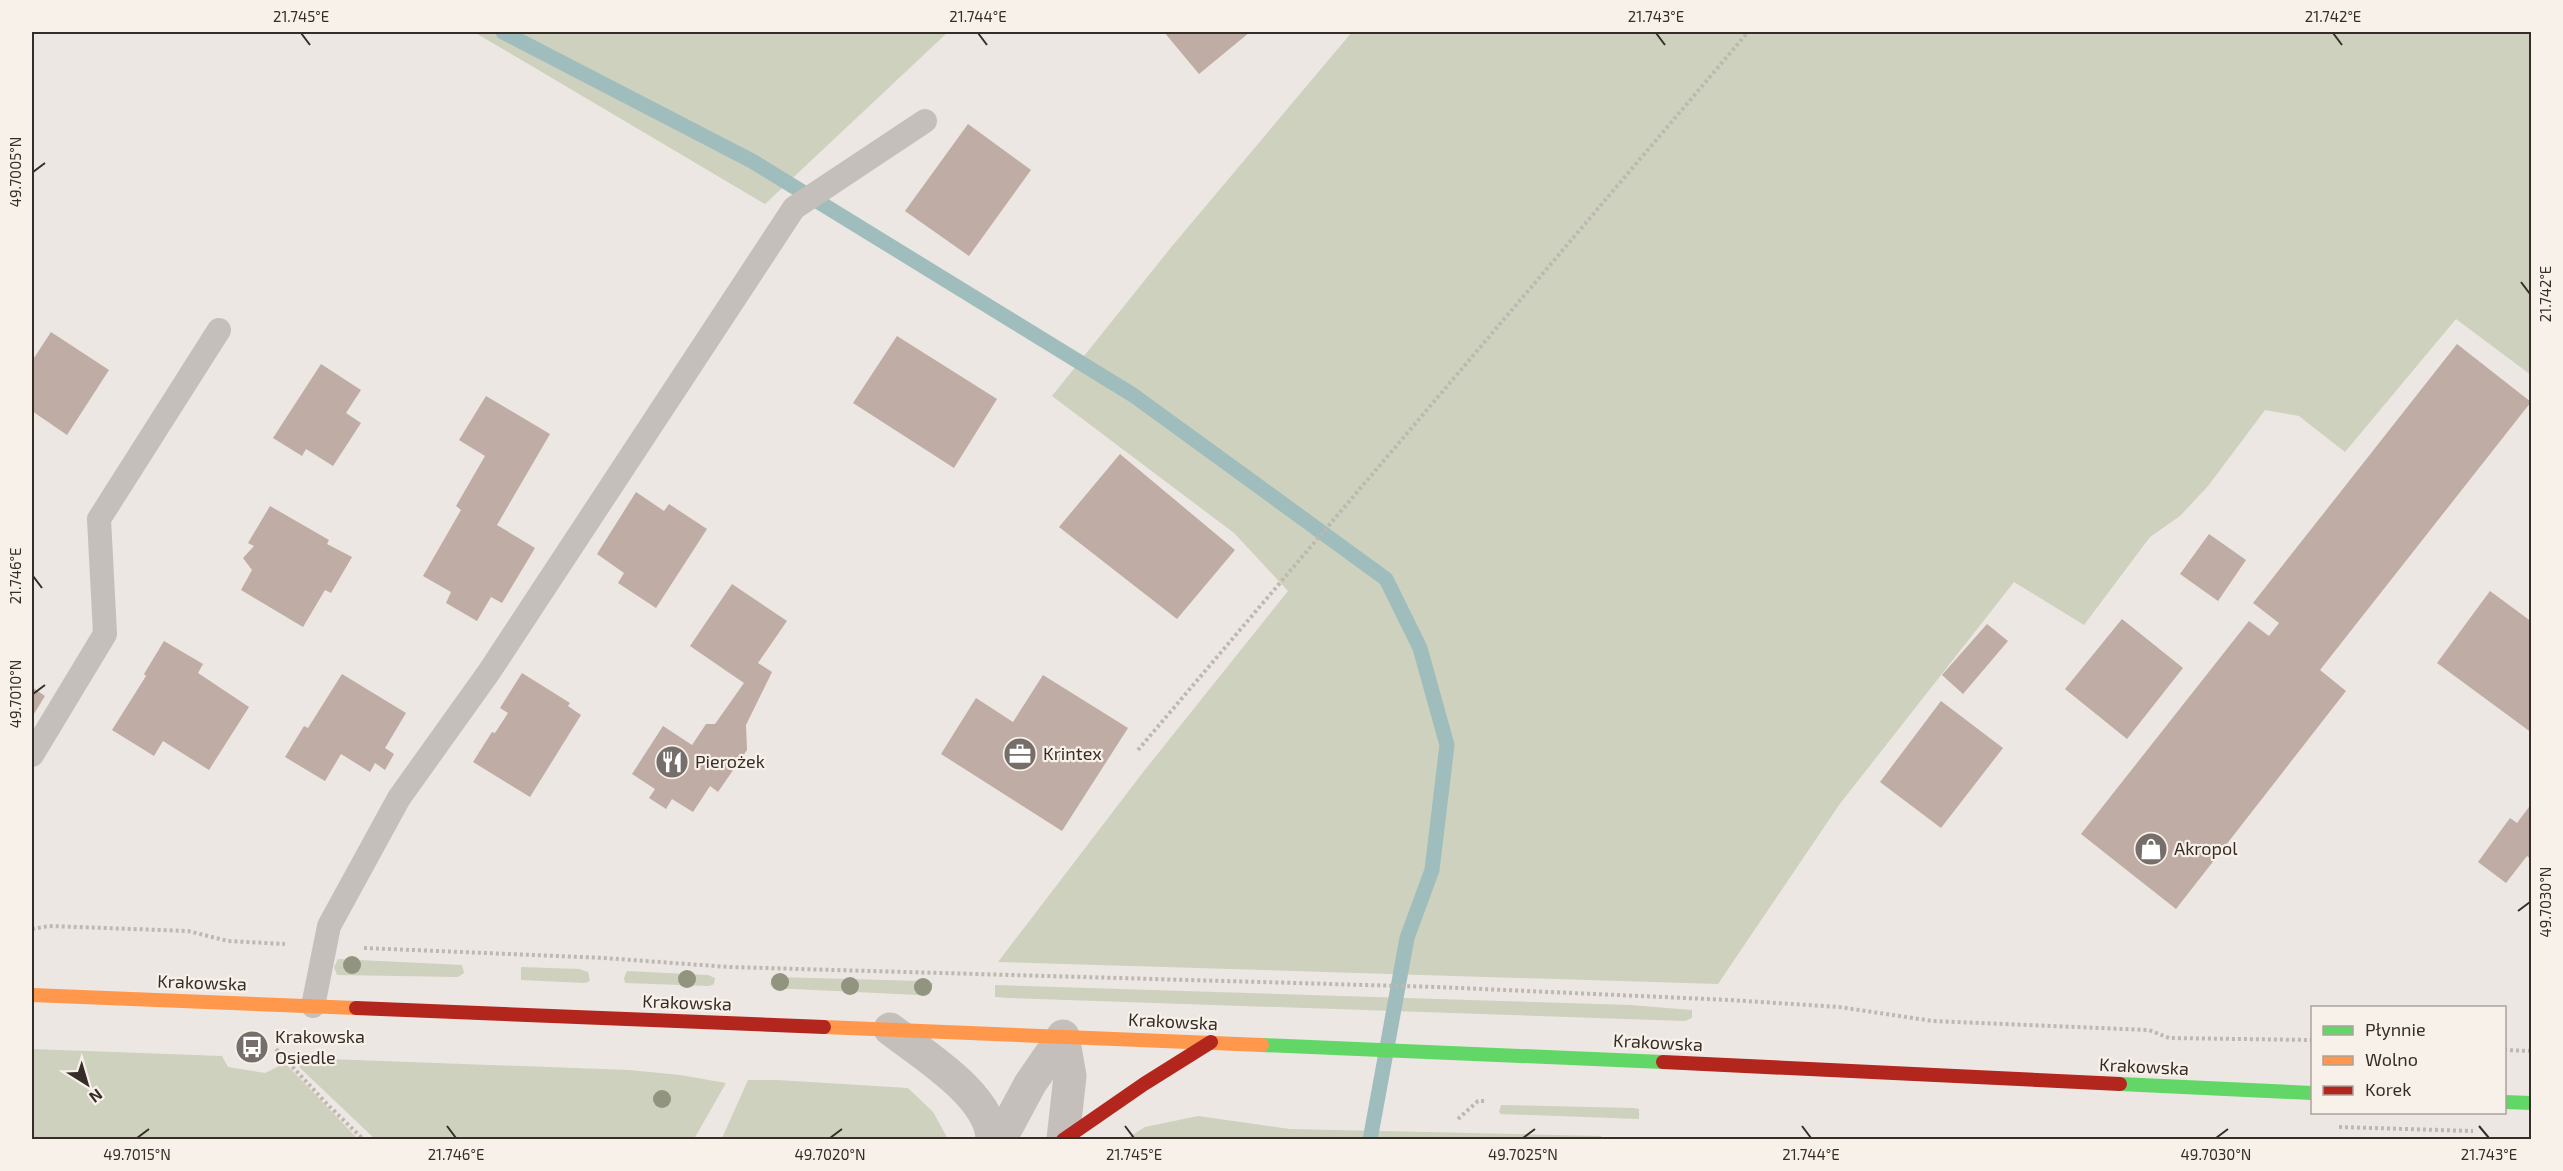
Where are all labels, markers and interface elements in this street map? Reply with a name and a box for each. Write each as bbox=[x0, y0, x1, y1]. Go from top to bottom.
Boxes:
text: 21.745°E bbox=[273, 7, 329, 25]
text: 21.744°E bbox=[949, 7, 1007, 25]
text: 21.743°E bbox=[1628, 7, 1684, 25]
text: 21.742°E bbox=[2305, 7, 2361, 25]
text: 49.7005°N bbox=[6, 137, 24, 207]
text: 21.742°E bbox=[2536, 266, 2554, 322]
text: 21.746°E bbox=[6, 548, 24, 604]
text: 49.7010°N bbox=[6, 660, 24, 728]
office icon: Krintex bbox=[1002, 736, 1038, 772]
place label: Krintex bbox=[1043, 742, 1102, 764]
restaurant icon: Pierożek bbox=[654, 744, 690, 780]
place label: Pierożek bbox=[695, 750, 765, 772]
shop icon: Akropol bbox=[2133, 831, 2169, 867]
place label: Akropol bbox=[2174, 837, 2238, 859]
text: 49.7030°N bbox=[2536, 867, 2554, 937]
street label: Krakowska bbox=[157, 969, 247, 995]
street label: Krakowska bbox=[642, 989, 732, 1015]
legend bbox=[2311, 1006, 2506, 1114]
street label: Krakowska bbox=[1128, 1008, 1218, 1034]
text: Płynnie bbox=[2365, 1018, 2426, 1040]
place label: Krakowska Osiedle bbox=[275, 1025, 365, 1068]
bus stop icon: Krakowska Osiedle bbox=[234, 1029, 270, 1065]
street label: Krakowska bbox=[1613, 1029, 1703, 1055]
text: Wolno bbox=[2365, 1048, 2418, 1070]
street label: Krakowska bbox=[2099, 1053, 2189, 1079]
north arrow bbox=[57, 1054, 117, 1114]
text: Korek bbox=[2365, 1078, 2411, 1100]
text: N bbox=[86, 1085, 107, 1107]
text: 49.7015°N bbox=[103, 1145, 171, 1163]
text: 21.746°E bbox=[428, 1145, 484, 1163]
text: 49.7020°N bbox=[795, 1145, 865, 1163]
text: 21.745°E bbox=[1106, 1145, 1162, 1163]
text: 49.7025°N bbox=[1488, 1145, 1558, 1163]
text: 21.744°E bbox=[1782, 1145, 1840, 1163]
text: 49.7030°N bbox=[2181, 1145, 2251, 1163]
text: 21.743°E bbox=[2461, 1145, 2517, 1163]

